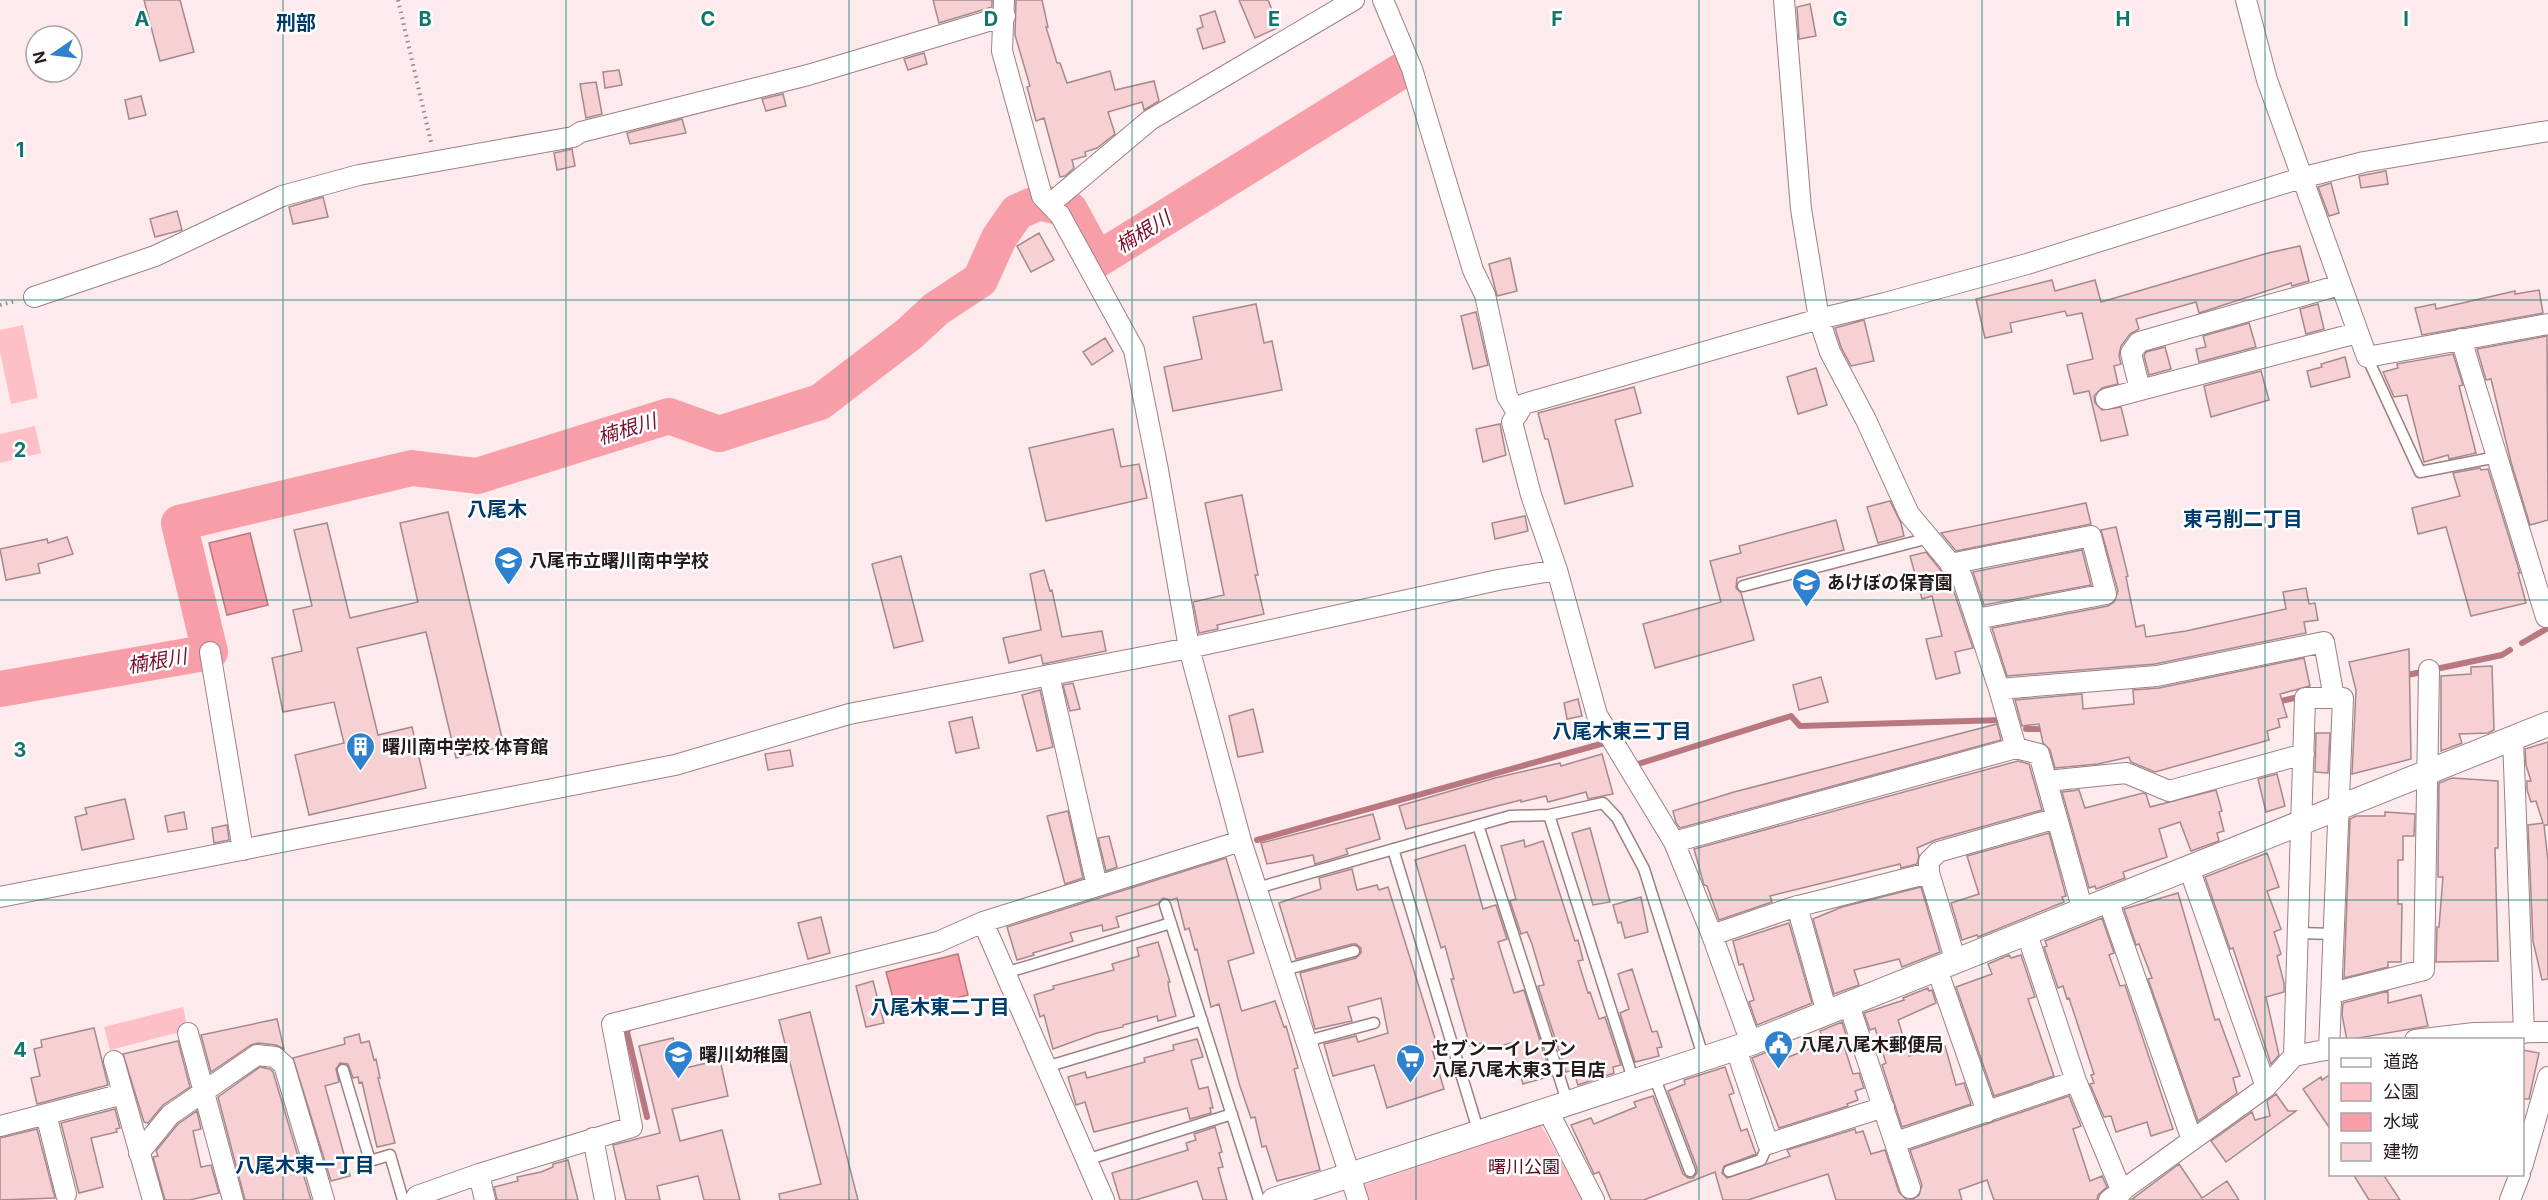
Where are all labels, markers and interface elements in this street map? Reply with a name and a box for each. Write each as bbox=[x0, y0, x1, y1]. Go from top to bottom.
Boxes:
text: A bbox=[135, 7, 150, 31]
text: B bbox=[418, 7, 432, 31]
text: C bbox=[701, 7, 715, 31]
text: D bbox=[984, 7, 998, 31]
text: E bbox=[1268, 7, 1280, 31]
text: F bbox=[1551, 7, 1563, 31]
text: G bbox=[1832, 7, 1848, 31]
text: H bbox=[2116, 7, 2130, 31]
text: I bbox=[2403, 7, 2409, 31]
district label: 刑部 bbox=[276, 11, 316, 35]
north arrow bbox=[24, 24, 84, 84]
text: N bbox=[28, 49, 51, 66]
text: 1 bbox=[16, 138, 24, 162]
water label: 楠根川 bbox=[1111, 205, 1176, 258]
water label: 楠根川 bbox=[595, 408, 661, 449]
text: 2 bbox=[14, 438, 26, 462]
district label: 八尾木 bbox=[467, 497, 527, 521]
district label: 東弓削二丁目 bbox=[2183, 507, 2303, 531]
school or university icon: 八尾市立曙川南中学校 bbox=[492, 544, 524, 586]
place label: 八尾市立曙川南中学校 bbox=[529, 550, 709, 571]
school or university icon: あけぼの保育園 bbox=[1790, 566, 1822, 608]
place label: あけぼの保育園 bbox=[1827, 572, 1953, 593]
water label: 楠根川 bbox=[125, 644, 191, 678]
district label: 八尾木東三丁目 bbox=[1552, 719, 1692, 743]
building icon: 曙川南中学校 体育館 bbox=[345, 730, 377, 772]
place label: 曙川南中学校 体育館 bbox=[382, 736, 548, 757]
text: 3 bbox=[14, 738, 26, 762]
district label: 八尾木東二丁目 bbox=[870, 995, 1010, 1019]
public building icon: 八尾八尾木郵便局 bbox=[1762, 1028, 1794, 1070]
place label: 八尾八尾木郵便局 bbox=[1799, 1034, 1943, 1055]
text: 4 bbox=[13, 1038, 27, 1062]
school or university icon: 曙川幼稚園 bbox=[662, 1038, 694, 1080]
place label: セブンーイレブン 八尾八尾木東3丁目店 bbox=[1432, 1038, 1606, 1080]
legend bbox=[2329, 1038, 2524, 1176]
supermarket icon: セブンーイレブン 八尾八尾木東3丁目店 bbox=[1395, 1042, 1427, 1084]
place label: 曙川幼稚園 bbox=[699, 1044, 789, 1065]
text: 道路 bbox=[2383, 1051, 2419, 1072]
text: 公園 bbox=[2383, 1081, 2419, 1102]
text: 水域 bbox=[2383, 1111, 2419, 1132]
text: 建物 bbox=[2383, 1141, 2419, 1162]
district label: 八尾木東一丁目 bbox=[235, 1153, 375, 1177]
park label: 曙川公園 bbox=[1488, 1156, 1560, 1177]

